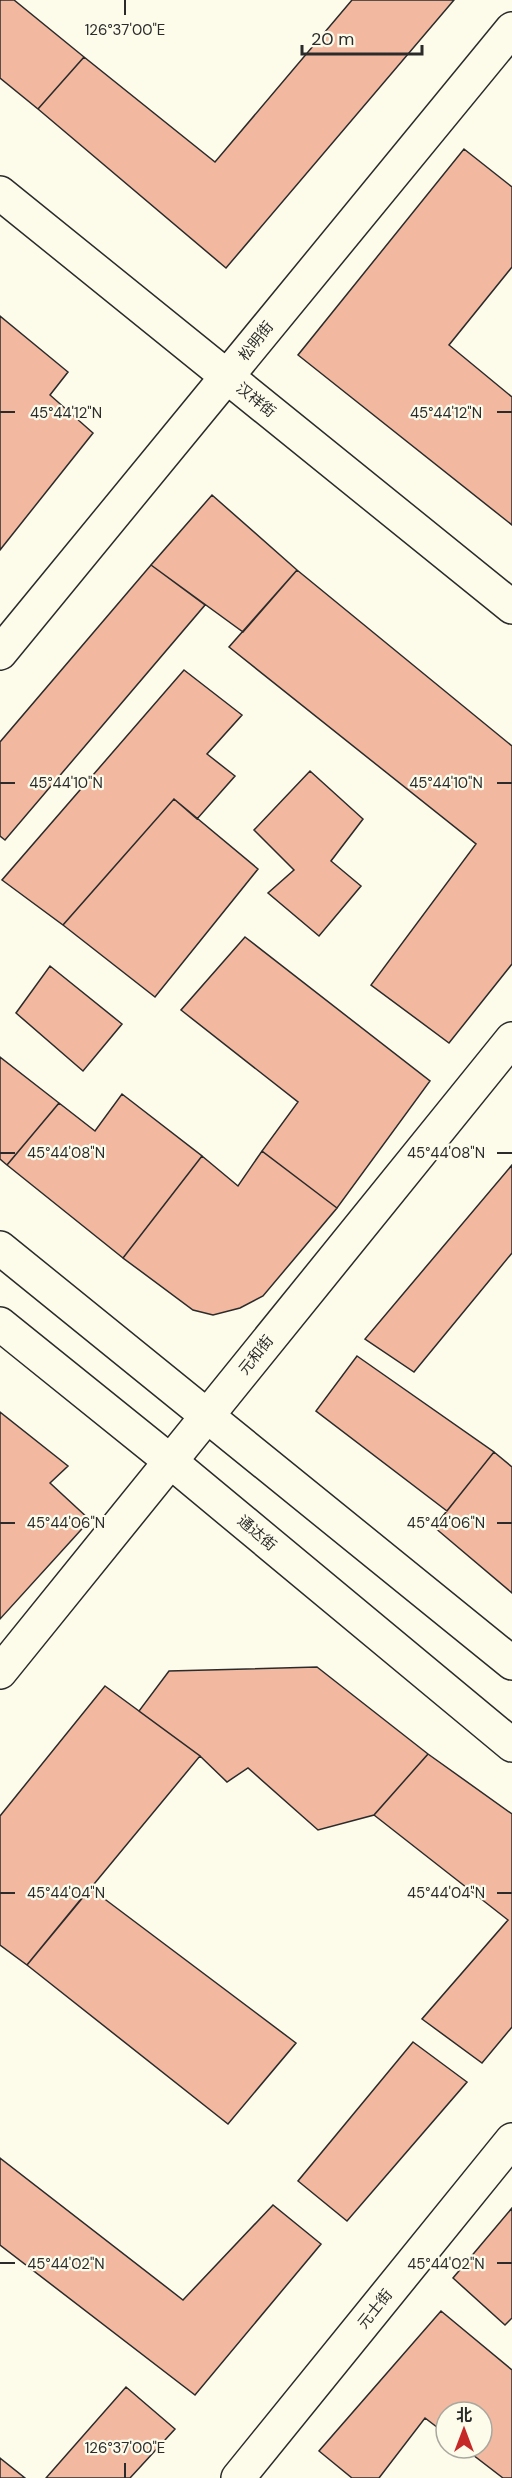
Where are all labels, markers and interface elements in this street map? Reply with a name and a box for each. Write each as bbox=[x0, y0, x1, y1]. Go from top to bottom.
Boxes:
scale bar bbox=[302, 18, 422, 56]
text: 126°37'00"E bbox=[85, 20, 165, 40]
text: 20 m bbox=[311, 27, 354, 51]
street label: 松明街 bbox=[234, 317, 278, 365]
street label: 汉祥街 bbox=[232, 378, 280, 422]
text: 45°44'12"N bbox=[30, 403, 102, 423]
text: 45°44'12"N bbox=[410, 403, 482, 423]
text: 45°44'10"N bbox=[29, 773, 103, 793]
text: 45°44'10"N bbox=[409, 773, 483, 793]
text: 45°44'08"N bbox=[27, 1143, 105, 1163]
text: 45°44'08"N bbox=[407, 1143, 485, 1163]
street label: 元和街 bbox=[234, 1331, 278, 1379]
street label: 通达街 bbox=[233, 1511, 281, 1555]
text: 45°44'06"N bbox=[27, 1513, 105, 1533]
text: 45°44'06"N bbox=[407, 1513, 485, 1533]
text: 45°44'04"N bbox=[27, 1883, 105, 1903]
text: 45°44'04"N bbox=[407, 1883, 485, 1903]
text: 45°44'02"N bbox=[27, 2254, 105, 2274]
text: 45°44'02"N bbox=[407, 2254, 485, 2274]
street label: 元士街 bbox=[353, 2285, 397, 2333]
north arrow bbox=[434, 2400, 494, 2460]
text: 北 bbox=[456, 2405, 472, 2426]
text: 126°37'00"E bbox=[85, 2438, 165, 2458]

